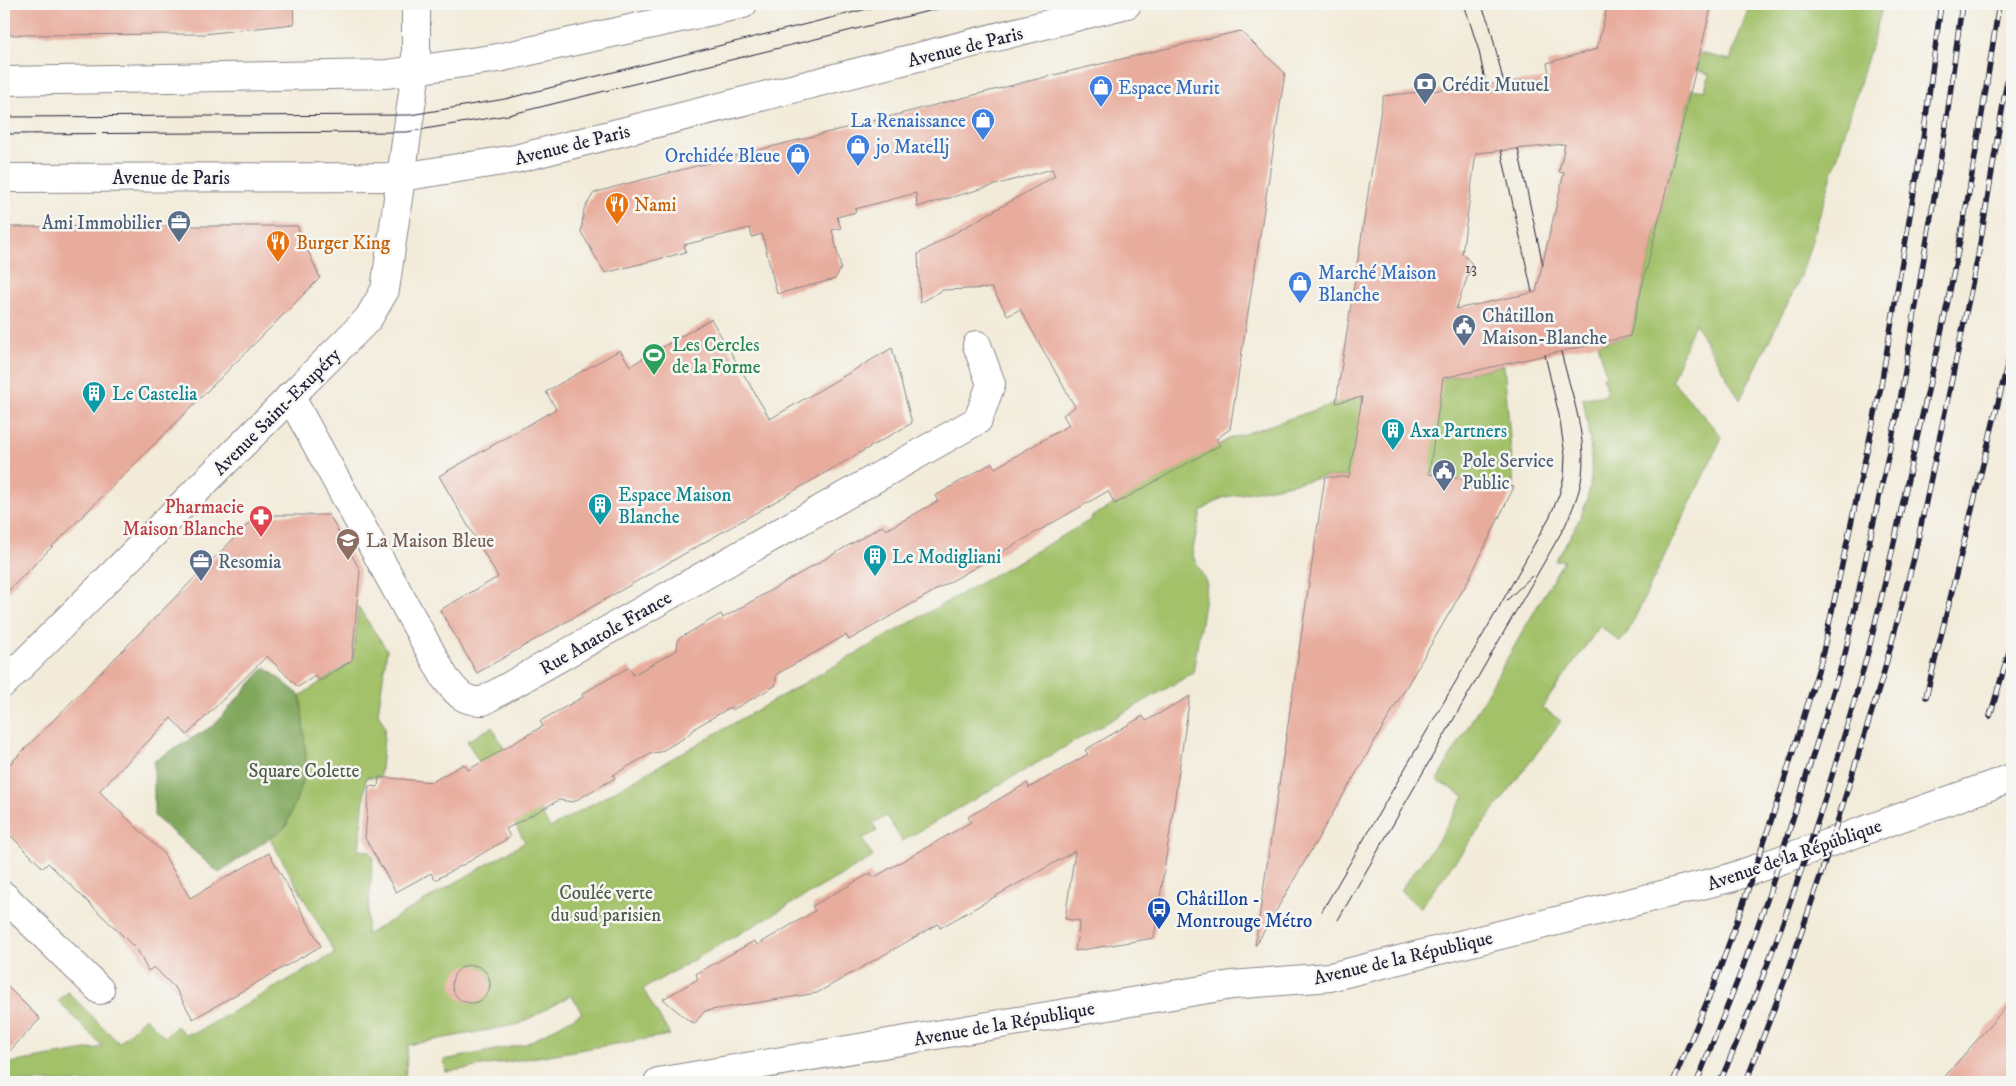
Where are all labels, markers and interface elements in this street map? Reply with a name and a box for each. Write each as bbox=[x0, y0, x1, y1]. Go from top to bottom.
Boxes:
street label: Avenue de Paris bbox=[905, 22, 1025, 73]
bank icon: Crédit Mutuel bbox=[1412, 71, 1438, 105]
shop icon: Espace Murit bbox=[1088, 74, 1114, 108]
place label: Crédit Mutuel bbox=[1442, 74, 1549, 97]
place label: Espace Murit bbox=[1118, 77, 1220, 100]
shop icon: La Renaissance bbox=[970, 107, 996, 141]
place label: La Renaissance bbox=[850, 110, 966, 133]
street label: Avenue de Paris bbox=[512, 120, 632, 171]
shop icon: jo Matellj bbox=[845, 133, 871, 167]
place label: jo Matellj bbox=[873, 136, 949, 159]
shop icon: Orchidée Bleue bbox=[785, 142, 811, 176]
place label: Orchidée Bleue bbox=[665, 145, 780, 168]
street label: Avenue de Paris bbox=[112, 167, 230, 190]
restaurant icon: Nami bbox=[604, 191, 630, 225]
place label: Nami bbox=[634, 194, 676, 217]
office icon: Ami Immobilier bbox=[166, 209, 192, 243]
place label: Ami Immobilier bbox=[42, 212, 162, 235]
restaurant icon: Burger King bbox=[265, 229, 291, 263]
place label: Burger King bbox=[296, 232, 391, 255]
house number: 13 bbox=[1465, 258, 1477, 278]
place label: Marché Maison Blanche bbox=[1318, 262, 1436, 307]
shop icon: Marché Maison Blanche bbox=[1287, 270, 1313, 304]
place label: Châtillon Maison-Blanche bbox=[1482, 305, 1607, 350]
public building icon: Châtillon Maison-Blanche bbox=[1451, 313, 1477, 347]
place label: Les Cercles de la Forme bbox=[672, 334, 761, 379]
sports icon: Les Cercles de la Forme bbox=[641, 342, 667, 376]
street label: Avenue Saint-Exupéry bbox=[209, 343, 346, 481]
building icon: Le Castelia bbox=[81, 380, 107, 414]
place label: Le Castelia bbox=[112, 383, 197, 406]
building icon: Axa Partners bbox=[1380, 417, 1406, 451]
place label: Axa Partners bbox=[1410, 420, 1507, 443]
place label: Pole Service Public bbox=[1462, 450, 1554, 495]
public building icon: Pole Service Public bbox=[1431, 458, 1457, 492]
place label: Espace Maison Blanche bbox=[618, 484, 731, 529]
building icon: Espace Maison Blanche bbox=[587, 492, 613, 526]
place label: Pharmacie Maison Blanche bbox=[123, 496, 244, 541]
pharmacy icon: Pharmacie Maison Blanche bbox=[248, 504, 274, 538]
school or university icon: La Maison Bleue bbox=[335, 527, 361, 561]
place label: La Maison Bleue bbox=[366, 530, 494, 553]
building icon: Le Modigliani bbox=[862, 543, 888, 577]
place label: Le Modigliani bbox=[892, 546, 1001, 569]
office icon: Resomia bbox=[188, 548, 214, 582]
place label: Resomia bbox=[218, 551, 281, 574]
street label: Rue Anatole France bbox=[536, 586, 676, 680]
park label: Square Colette bbox=[249, 760, 360, 784]
street label: Avenue de la République bbox=[1704, 815, 1885, 897]
park label: Coulée verte du sud parisien bbox=[551, 882, 661, 927]
place label: Châtillon - Montrouge Métro bbox=[1176, 888, 1312, 933]
bus stop icon: Châtillon - Montrouge Métro bbox=[1146, 896, 1172, 930]
street label: Avenue de la République bbox=[1312, 927, 1495, 991]
street label: Avenue de la République bbox=[912, 997, 1097, 1053]

